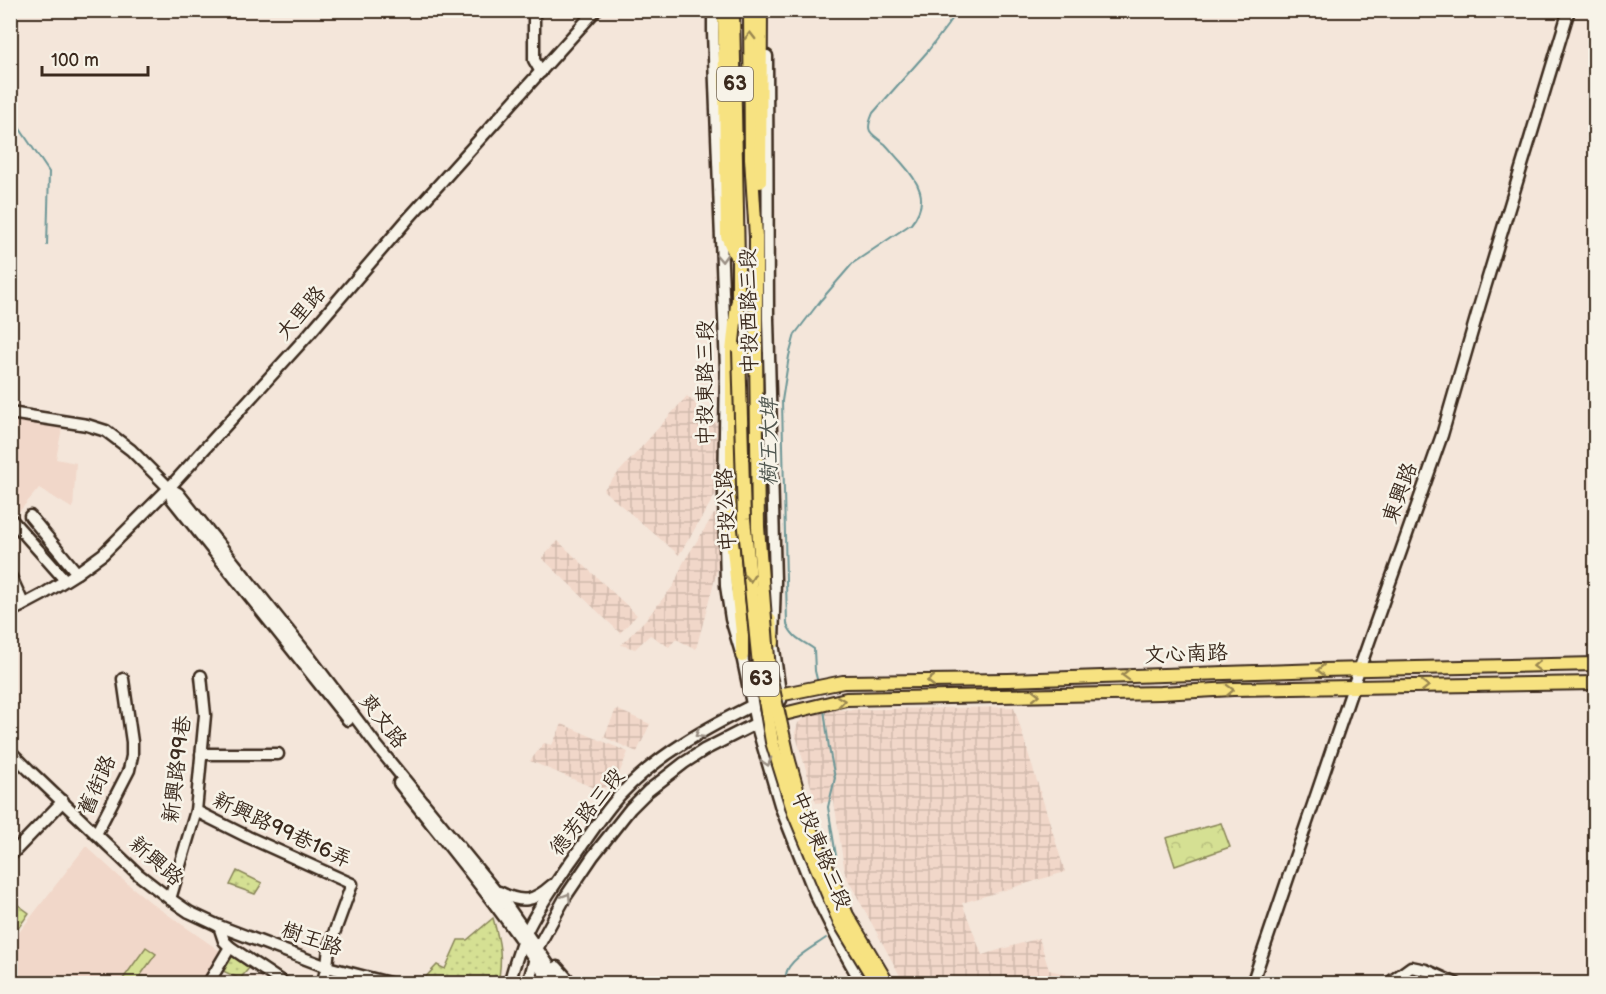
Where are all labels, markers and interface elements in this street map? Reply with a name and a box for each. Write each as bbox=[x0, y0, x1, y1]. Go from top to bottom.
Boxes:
one-way arrow bbox=[744, 32, 756, 41]
scale bar bbox=[42, 39, 148, 77]
text: 100 m bbox=[51, 50, 99, 71]
road number: 63 bbox=[717, 67, 753, 101]
street label: 中投西路三段 bbox=[735, 248, 763, 374]
one-way arrow bbox=[715, 253, 728, 262]
street label: 大里路 bbox=[271, 281, 331, 345]
street label: 中投東路三段 bbox=[693, 320, 718, 446]
water label: 樹王大埤 bbox=[756, 396, 783, 486]
street label: 東興路 bbox=[1377, 459, 1423, 527]
street label: 中投公路 bbox=[711, 467, 741, 553]
one-way arrow bbox=[743, 573, 756, 582]
street label: 文心南路 bbox=[1144, 640, 1228, 668]
one-way arrow bbox=[1533, 659, 1542, 672]
road number: 63 bbox=[743, 662, 779, 696]
one-way arrow bbox=[1317, 664, 1326, 676]
one-way arrow bbox=[1122, 669, 1131, 682]
one-way arrow bbox=[927, 675, 936, 687]
one-way arrow bbox=[1421, 679, 1430, 692]
one-way arrow bbox=[1226, 683, 1235, 696]
street label: 爽文路 bbox=[354, 688, 412, 754]
one-way arrow bbox=[1031, 689, 1040, 701]
one-way arrow bbox=[836, 695, 845, 707]
street label: 新興路99巷 bbox=[158, 714, 196, 824]
one-way arrow bbox=[695, 726, 706, 737]
street label: 舊街路 bbox=[73, 751, 121, 819]
one-way arrow bbox=[760, 756, 772, 767]
street label: 德芳路三段 bbox=[544, 763, 630, 861]
street label: 新興路99巷16弄 bbox=[209, 787, 355, 873]
street label: 中投東路三段 bbox=[786, 787, 856, 913]
street label: 新興路 bbox=[124, 831, 188, 891]
one-way arrow bbox=[559, 892, 570, 903]
street label: 樹王路 bbox=[278, 917, 346, 961]

